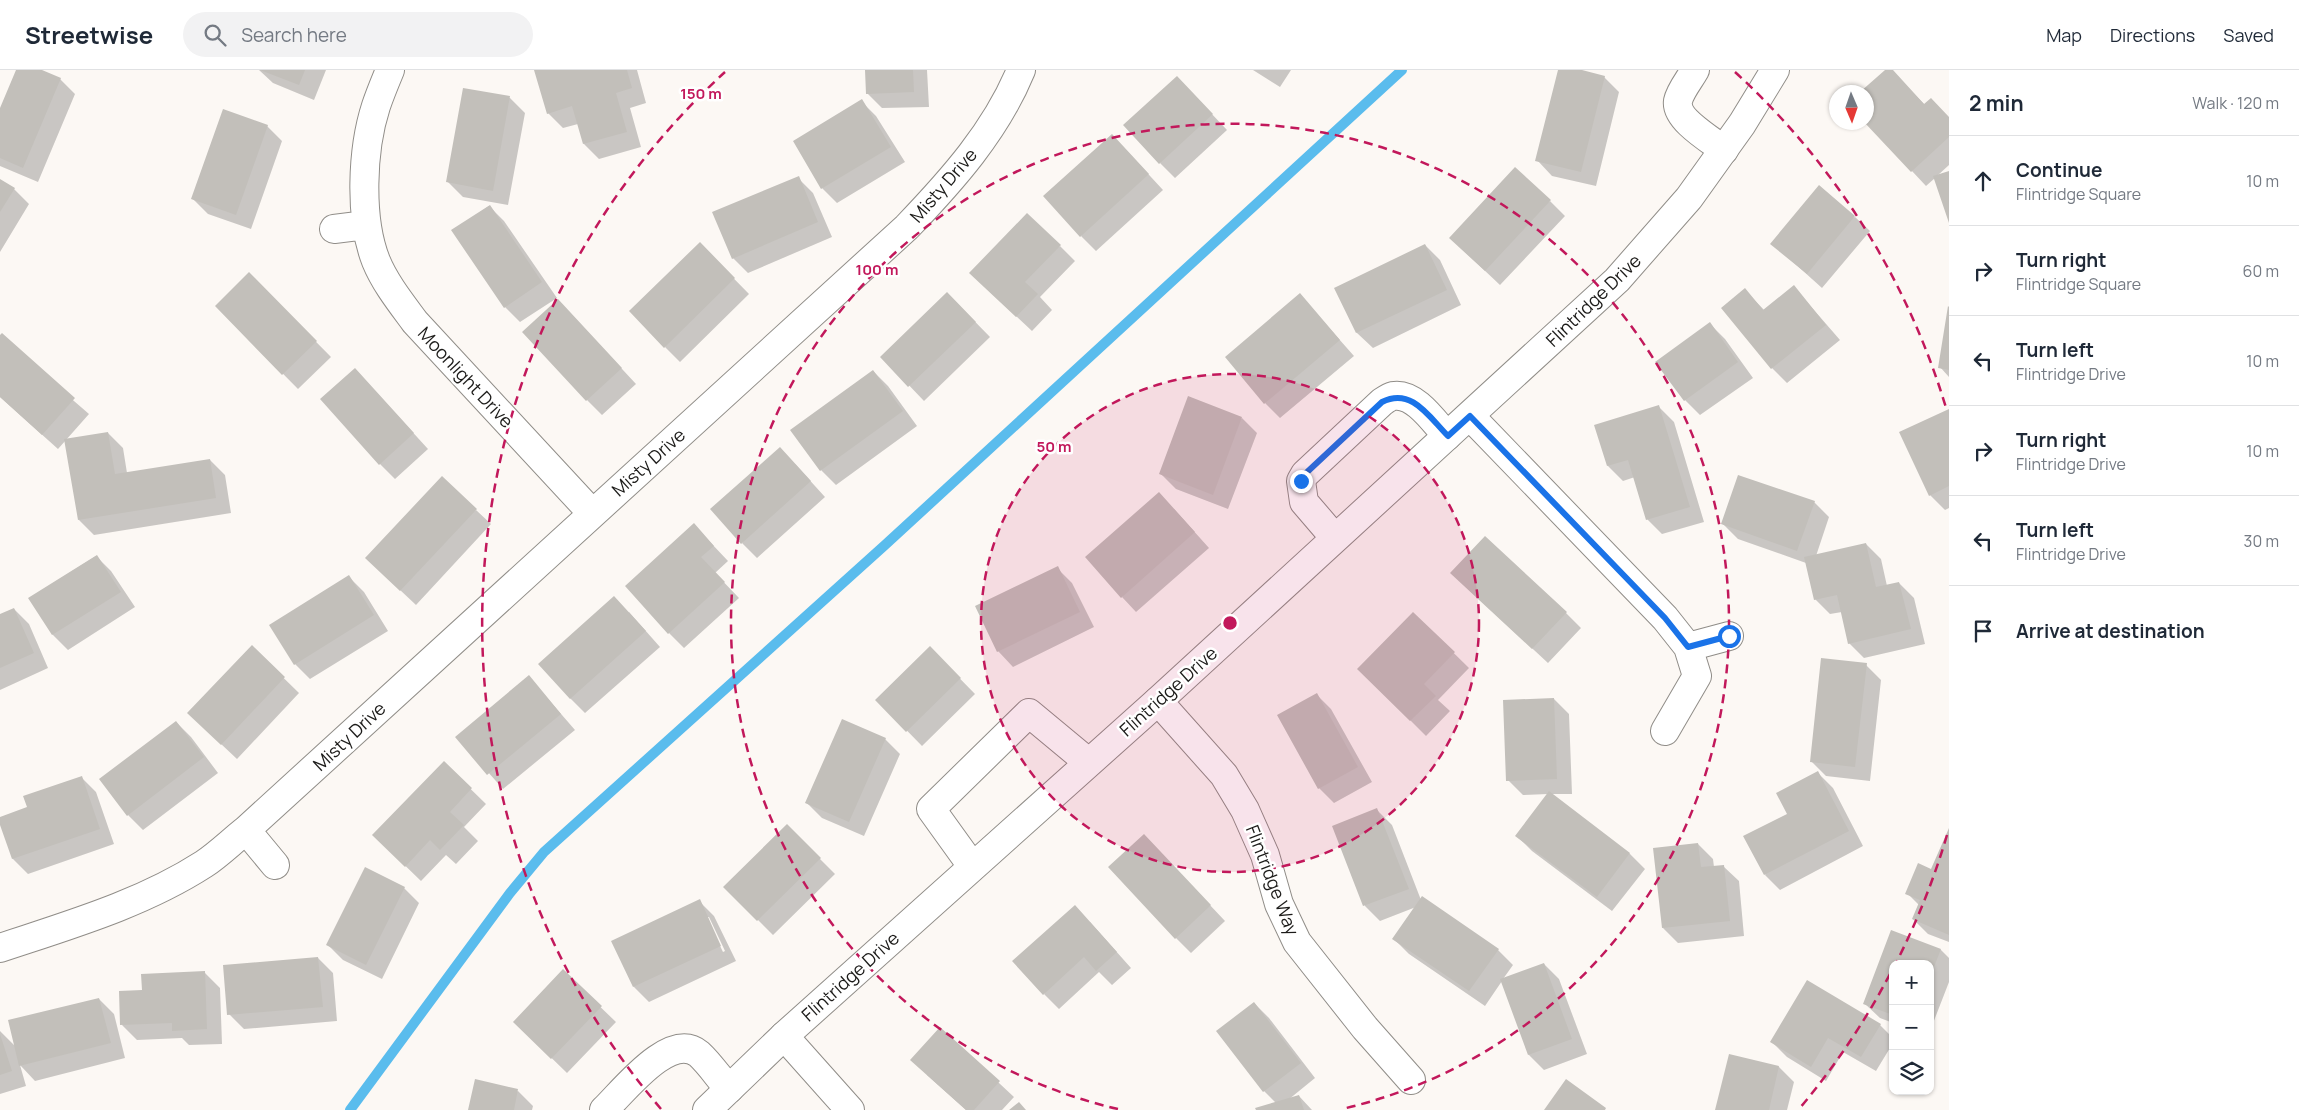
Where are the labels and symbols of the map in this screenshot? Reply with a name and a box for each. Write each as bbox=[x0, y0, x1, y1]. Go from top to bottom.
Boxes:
text: 150 m bbox=[680, 83, 722, 104]
north arrow bbox=[1829, 85, 1874, 130]
street label: Misty Drive bbox=[904, 143, 982, 227]
street label: Flintridge Drive bbox=[1540, 248, 1646, 352]
text: 100 m bbox=[856, 259, 898, 280]
street label: Moonlight Drive bbox=[413, 321, 519, 433]
street label: Misty Drive bbox=[606, 423, 690, 501]
text: 50 m bbox=[1036, 436, 1072, 457]
route end bbox=[1290, 470, 1313, 493]
centre of rings bbox=[1221, 614, 1239, 632]
route start bbox=[1718, 625, 1741, 648]
street label: Flintridge Drive bbox=[1114, 641, 1222, 741]
street label: Misty Drive bbox=[308, 696, 390, 776]
street label: Flintridge Way bbox=[1241, 821, 1305, 939]
street label: Flintridge Drive bbox=[796, 926, 904, 1026]

